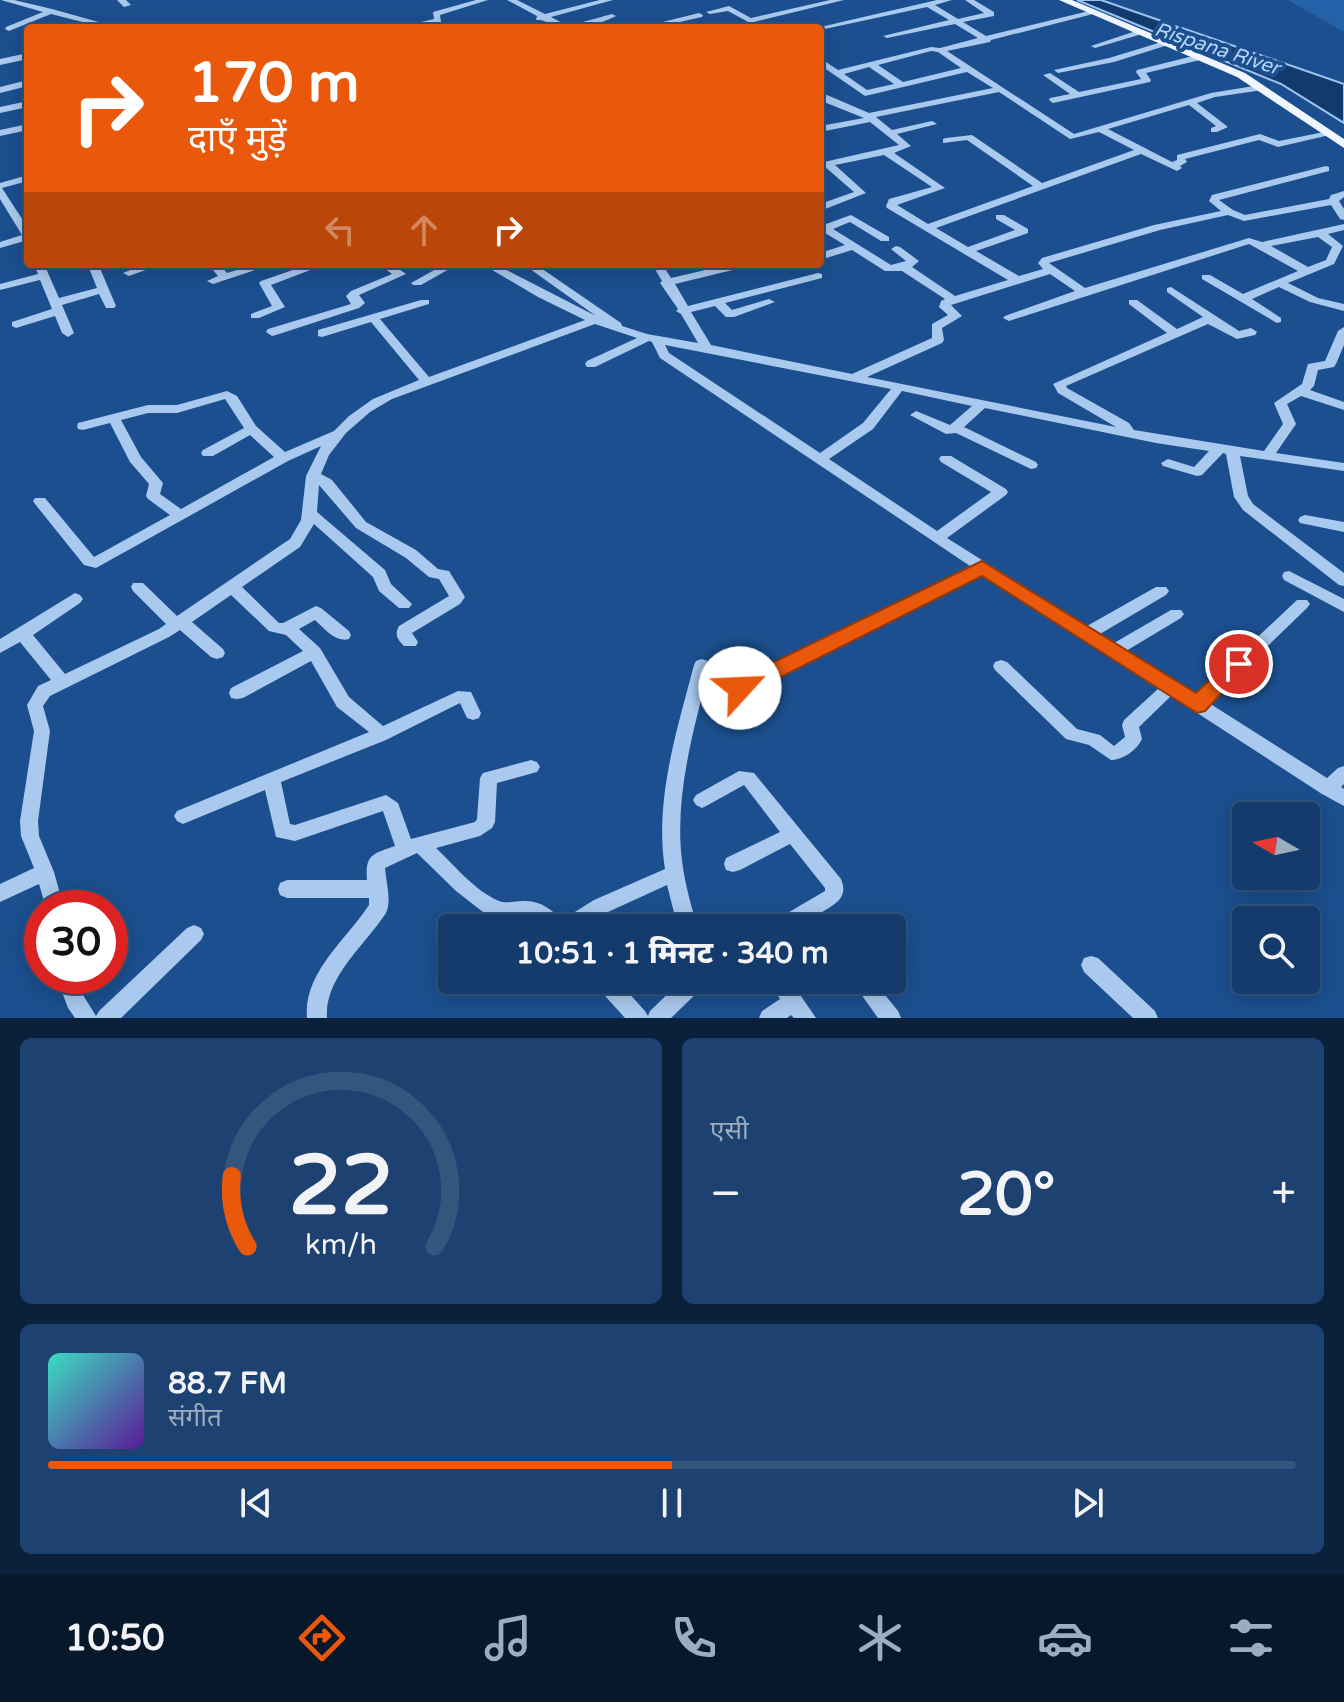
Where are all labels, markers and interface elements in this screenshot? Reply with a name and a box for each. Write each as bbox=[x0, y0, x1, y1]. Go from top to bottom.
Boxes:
water label: Rispana River bbox=[1151, 18, 1285, 81]
text: 170 m bbox=[188, 50, 359, 117]
icon: right bbox=[56, 56, 160, 160]
text: दाएँ मुड़ें bbox=[188, 118, 287, 161]
icon: left bbox=[318, 208, 362, 252]
icon: ahead bbox=[402, 208, 446, 252]
icon: right bbox=[486, 208, 530, 252]
pin bbox=[1205, 630, 1273, 698]
icon: arrive bbox=[1217, 642, 1261, 686]
position arrow bbox=[698, 646, 782, 730]
north arrow bbox=[1232, 802, 1320, 890]
map controls bbox=[1232, 802, 1320, 994]
speed limit sign: 30 bbox=[24, 890, 128, 994]
button: search bbox=[1232, 906, 1320, 994]
text: 10:51 · 1 मिनट · 340 m bbox=[515, 935, 829, 972]
text: एसी bbox=[710, 1115, 749, 1146]
text: 22 bbox=[289, 1137, 393, 1237]
text: 20° bbox=[957, 1159, 1055, 1231]
text: − bbox=[710, 1168, 741, 1221]
text: + bbox=[1271, 1168, 1296, 1221]
text: km/h bbox=[305, 1228, 377, 1262]
text: 88.7 FM bbox=[168, 1365, 287, 1402]
text: संगीत bbox=[168, 1402, 222, 1433]
icon: previous bbox=[234, 1481, 278, 1525]
icon: pause bbox=[650, 1481, 694, 1525]
icon: next bbox=[1066, 1481, 1110, 1525]
icon: directions bbox=[294, 1610, 350, 1666]
icon: music bbox=[480, 1610, 536, 1666]
icon: phone bbox=[666, 1610, 722, 1666]
icon: climate bbox=[852, 1610, 908, 1666]
icon: car bbox=[1037, 1610, 1093, 1666]
icon: filters bbox=[1223, 1610, 1279, 1666]
text: 10:50 bbox=[65, 1617, 165, 1660]

